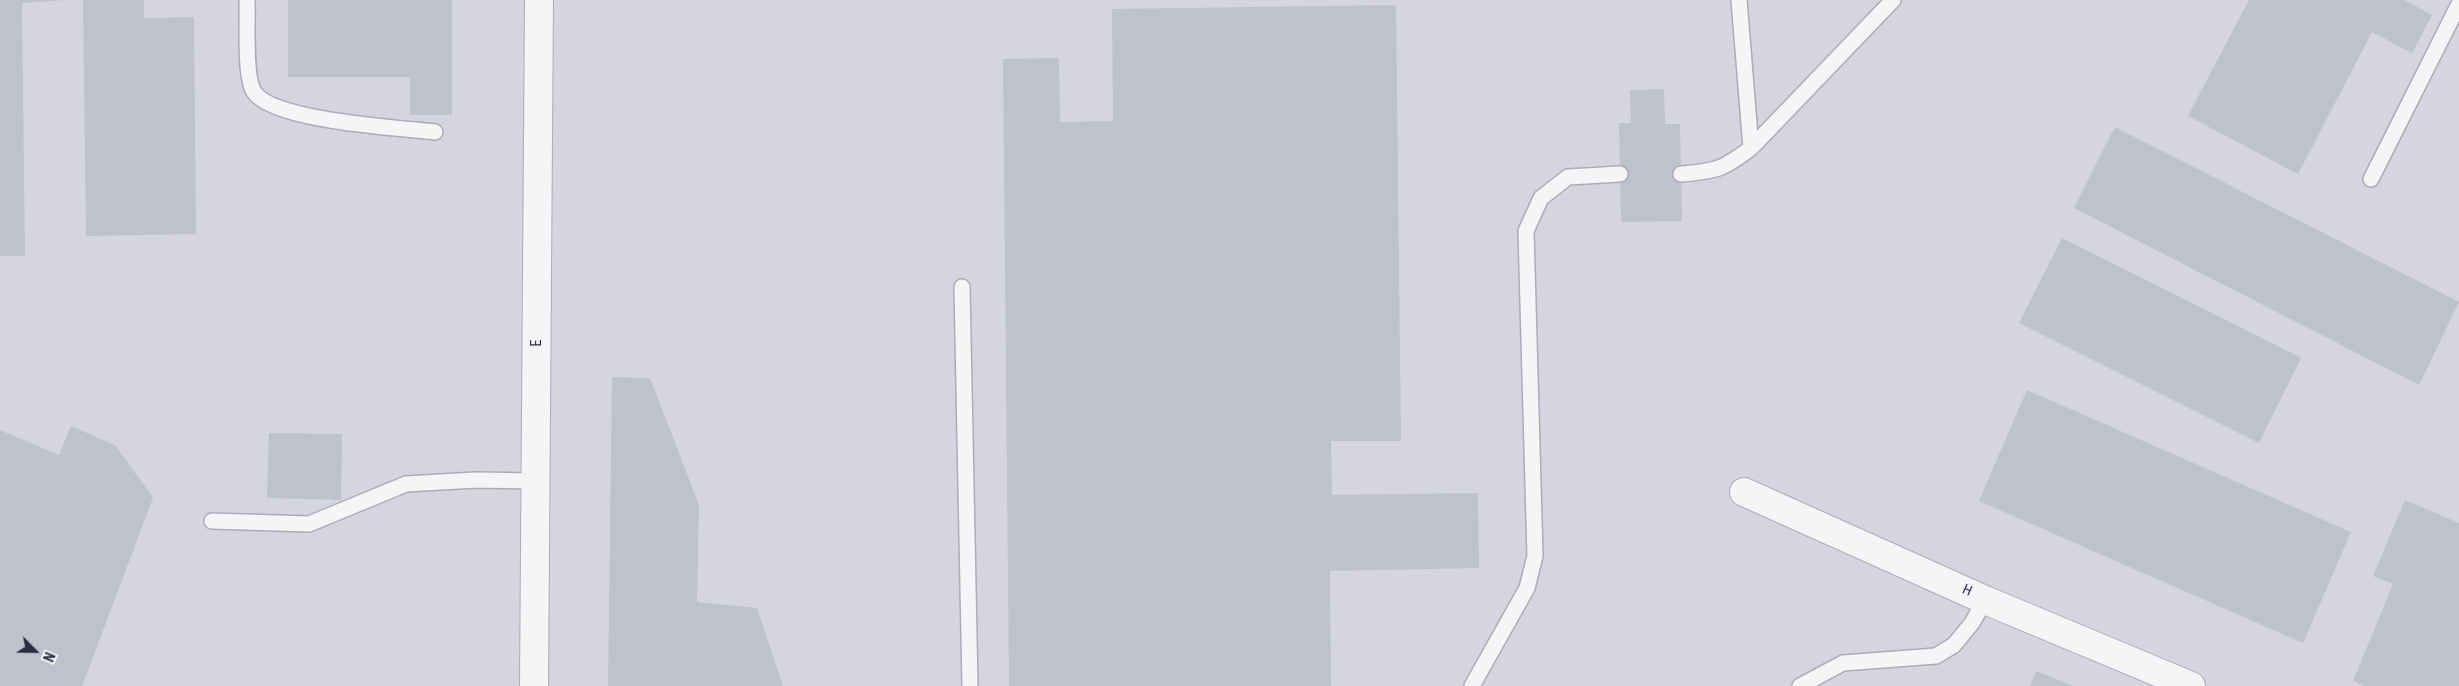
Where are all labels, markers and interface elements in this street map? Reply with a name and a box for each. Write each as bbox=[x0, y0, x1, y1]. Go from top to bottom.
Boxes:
street label: Ε bbox=[529, 340, 545, 346]
street label: Η bbox=[1960, 582, 1974, 600]
north arrow bbox=[10, 626, 60, 676]
text: N bbox=[40, 650, 58, 664]

